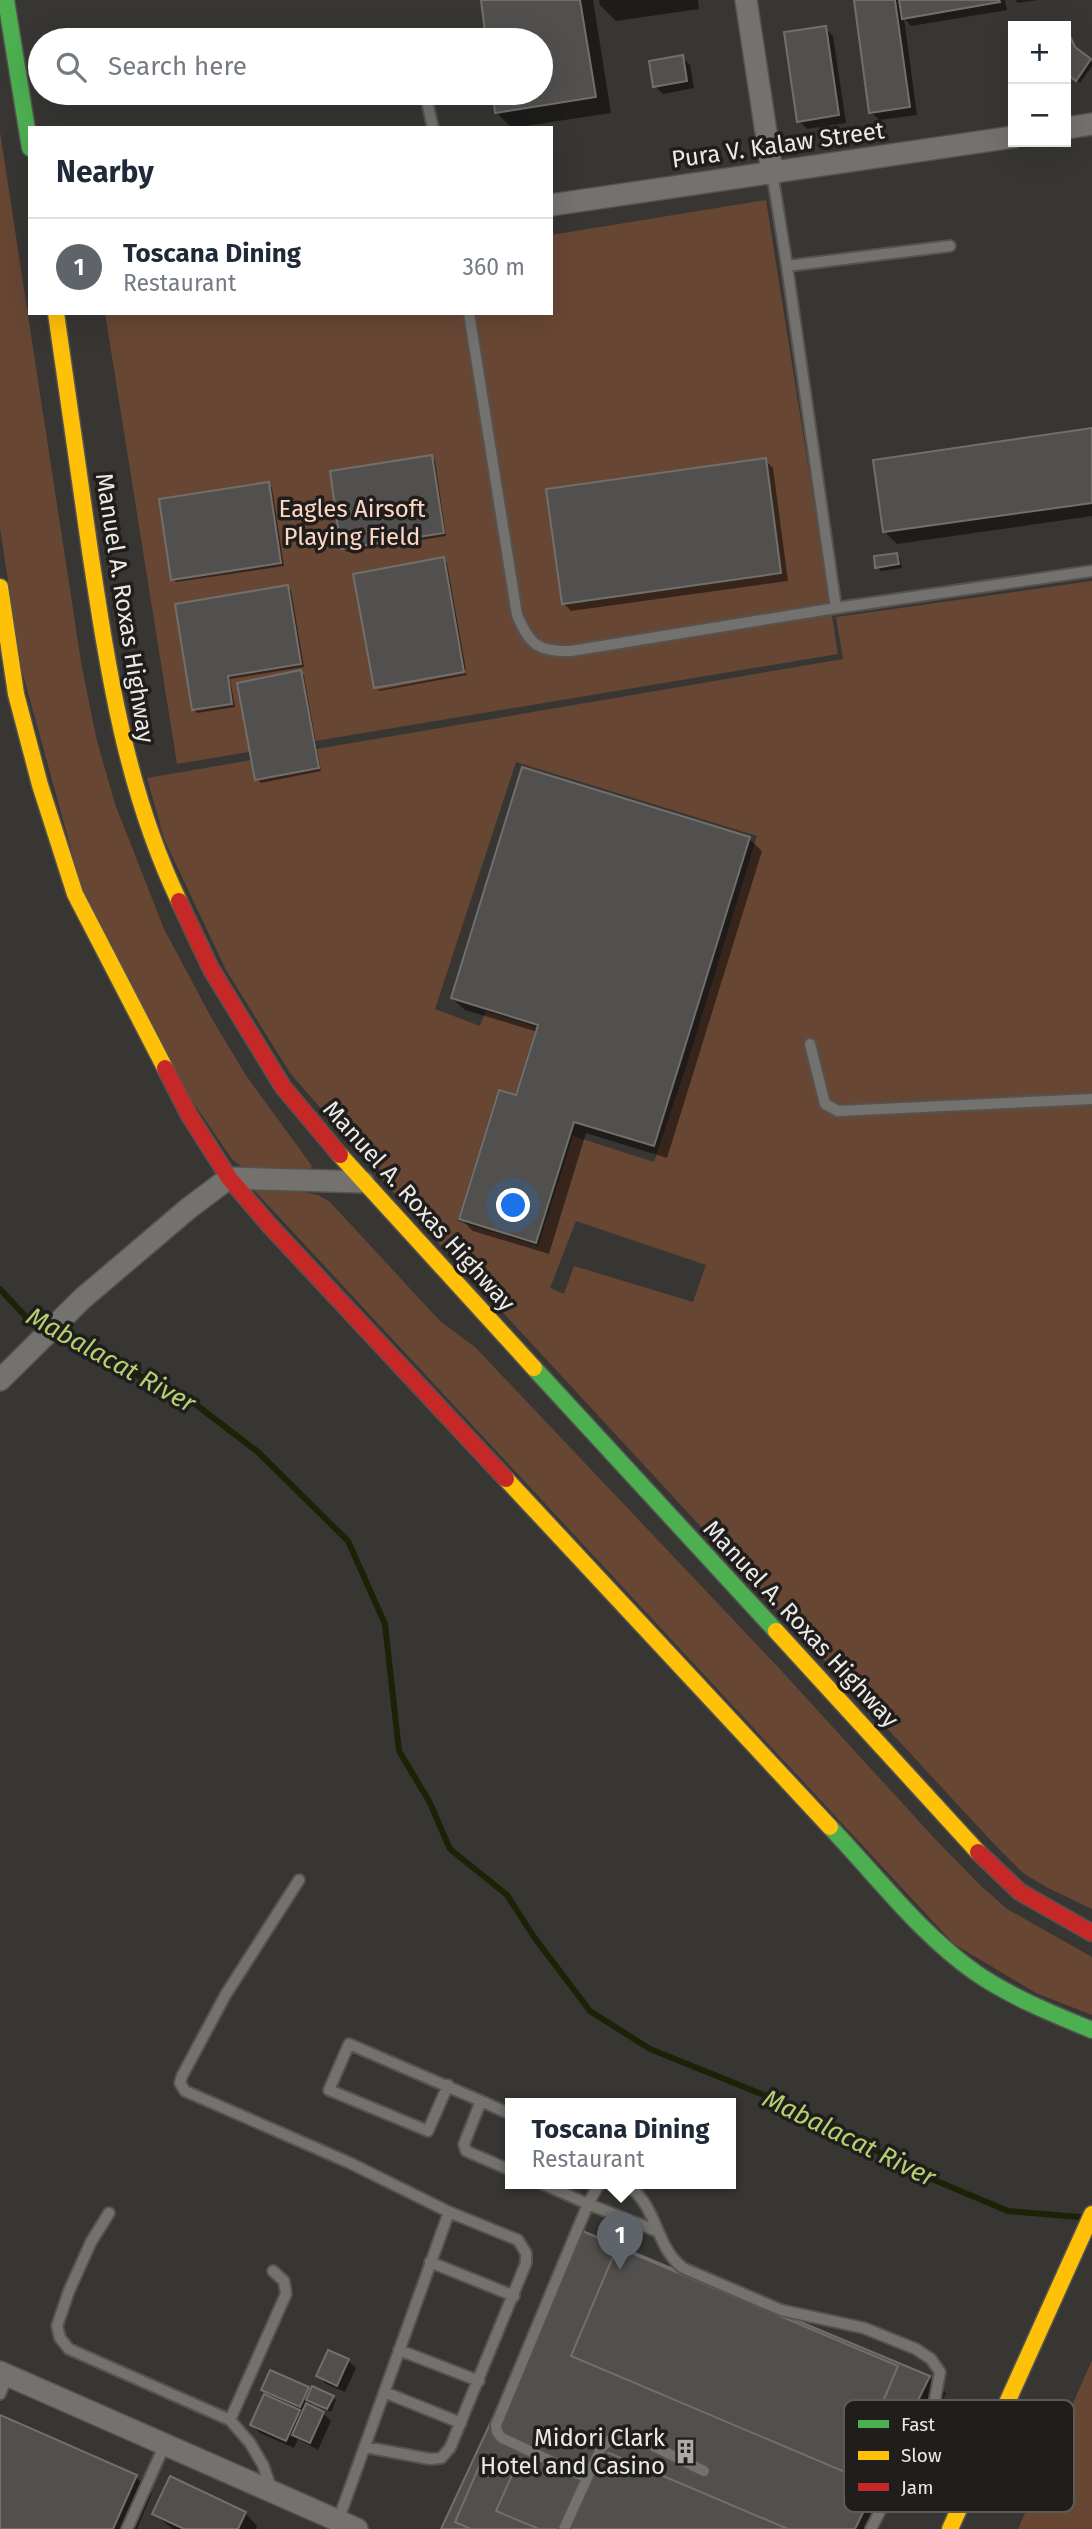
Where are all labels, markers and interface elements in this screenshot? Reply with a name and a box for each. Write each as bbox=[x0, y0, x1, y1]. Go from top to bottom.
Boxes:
map controls bbox=[1008, 21, 1071, 147]
button: + bbox=[1008, 21, 1071, 84]
search box bbox=[28, 28, 553, 105]
icon: search bbox=[52, 48, 90, 86]
text: Search here bbox=[108, 51, 247, 82]
button: − bbox=[1008, 84, 1071, 147]
street label: Pura V. Kalaw Street bbox=[670, 116, 887, 174]
text: Nearby bbox=[56, 154, 154, 190]
text: Toscana Dining bbox=[123, 238, 301, 269]
text: 1 bbox=[74, 253, 84, 281]
text: 360 m bbox=[463, 253, 525, 281]
text: Restaurant bbox=[123, 269, 236, 297]
street label: Manuel A. Roxas Highway bbox=[90, 471, 160, 745]
park label: Eagles Airsoft Playing Field bbox=[279, 495, 426, 551]
street label: Manuel A. Roxas Highway bbox=[317, 1095, 521, 1317]
your location bbox=[496, 1188, 530, 1222]
water label: Mabalacat River bbox=[21, 1301, 202, 1420]
street label: Manuel A. Roxas Highway bbox=[698, 1515, 904, 1733]
water label: Mabalacat River bbox=[758, 2083, 941, 2194]
popup bbox=[505, 2098, 736, 2189]
text: Toscana Dining bbox=[531, 2114, 710, 2145]
text: Restaurant bbox=[531, 2145, 645, 2173]
pin: 1 bbox=[597, 2212, 643, 2270]
legend bbox=[844, 2400, 1074, 2512]
text: Fast bbox=[901, 2413, 935, 2436]
place label: Midori Clark Hotel and Casino bbox=[480, 2424, 666, 2480]
building icon: Midori Clark Hotel and Casino bbox=[671, 2438, 699, 2466]
text: Slow bbox=[901, 2444, 942, 2467]
text: Jam bbox=[901, 2476, 933, 2499]

